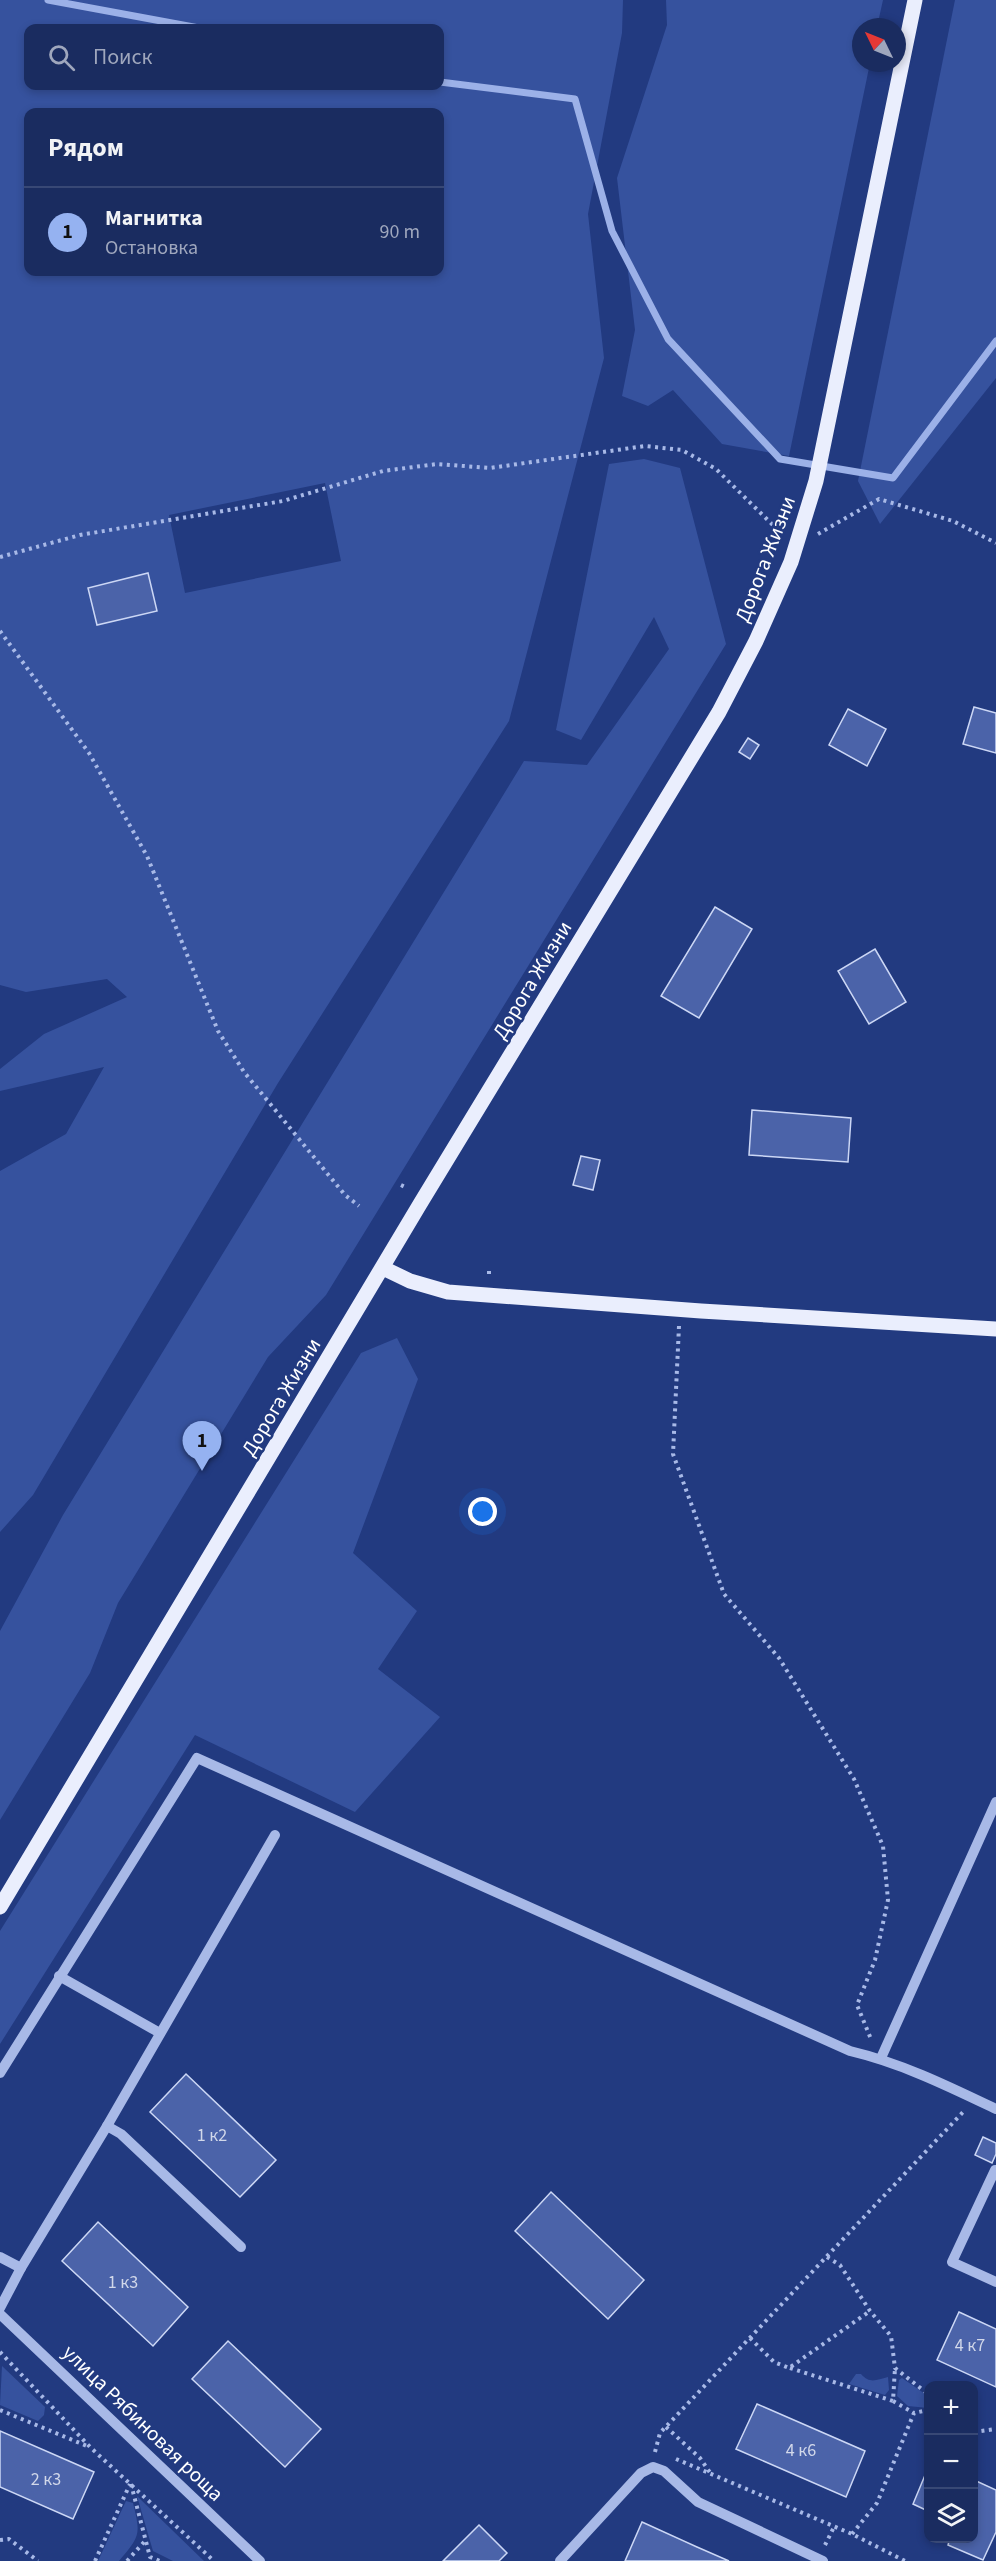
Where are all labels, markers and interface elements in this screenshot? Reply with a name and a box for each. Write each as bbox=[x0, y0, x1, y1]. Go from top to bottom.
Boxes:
north arrow bbox=[852, 18, 906, 72]
search box bbox=[24, 24, 444, 90]
icon: search bbox=[45, 41, 78, 74]
text: Поиск bbox=[93, 41, 152, 73]
text: Рядом bbox=[48, 129, 124, 166]
text: Магнитка bbox=[105, 202, 203, 234]
text: 1 bbox=[62, 218, 73, 246]
text: 90 m bbox=[380, 218, 420, 246]
text: Остановка bbox=[105, 234, 198, 262]
street label: Дорога Жизни bbox=[727, 491, 803, 627]
street label: Дорога Жизни bbox=[485, 915, 579, 1045]
street label: Дорога Жизни bbox=[234, 1332, 328, 1462]
pin: 1 bbox=[182, 1422, 222, 1471]
your location bbox=[468, 1497, 497, 1526]
house number: 1 к2 bbox=[197, 2123, 227, 2148]
house number: 1 к3 bbox=[108, 2270, 138, 2295]
house number: 4 к7 bbox=[955, 2333, 985, 2358]
street label: улица Рябиновая роща bbox=[56, 2338, 230, 2508]
map controls bbox=[924, 2381, 978, 2543]
button: + bbox=[924, 2381, 978, 2435]
button: − bbox=[924, 2435, 978, 2489]
house number: 4 к6 bbox=[786, 2438, 816, 2463]
house number: 2 к3 bbox=[31, 2467, 61, 2492]
button: layers bbox=[924, 2489, 978, 2543]

